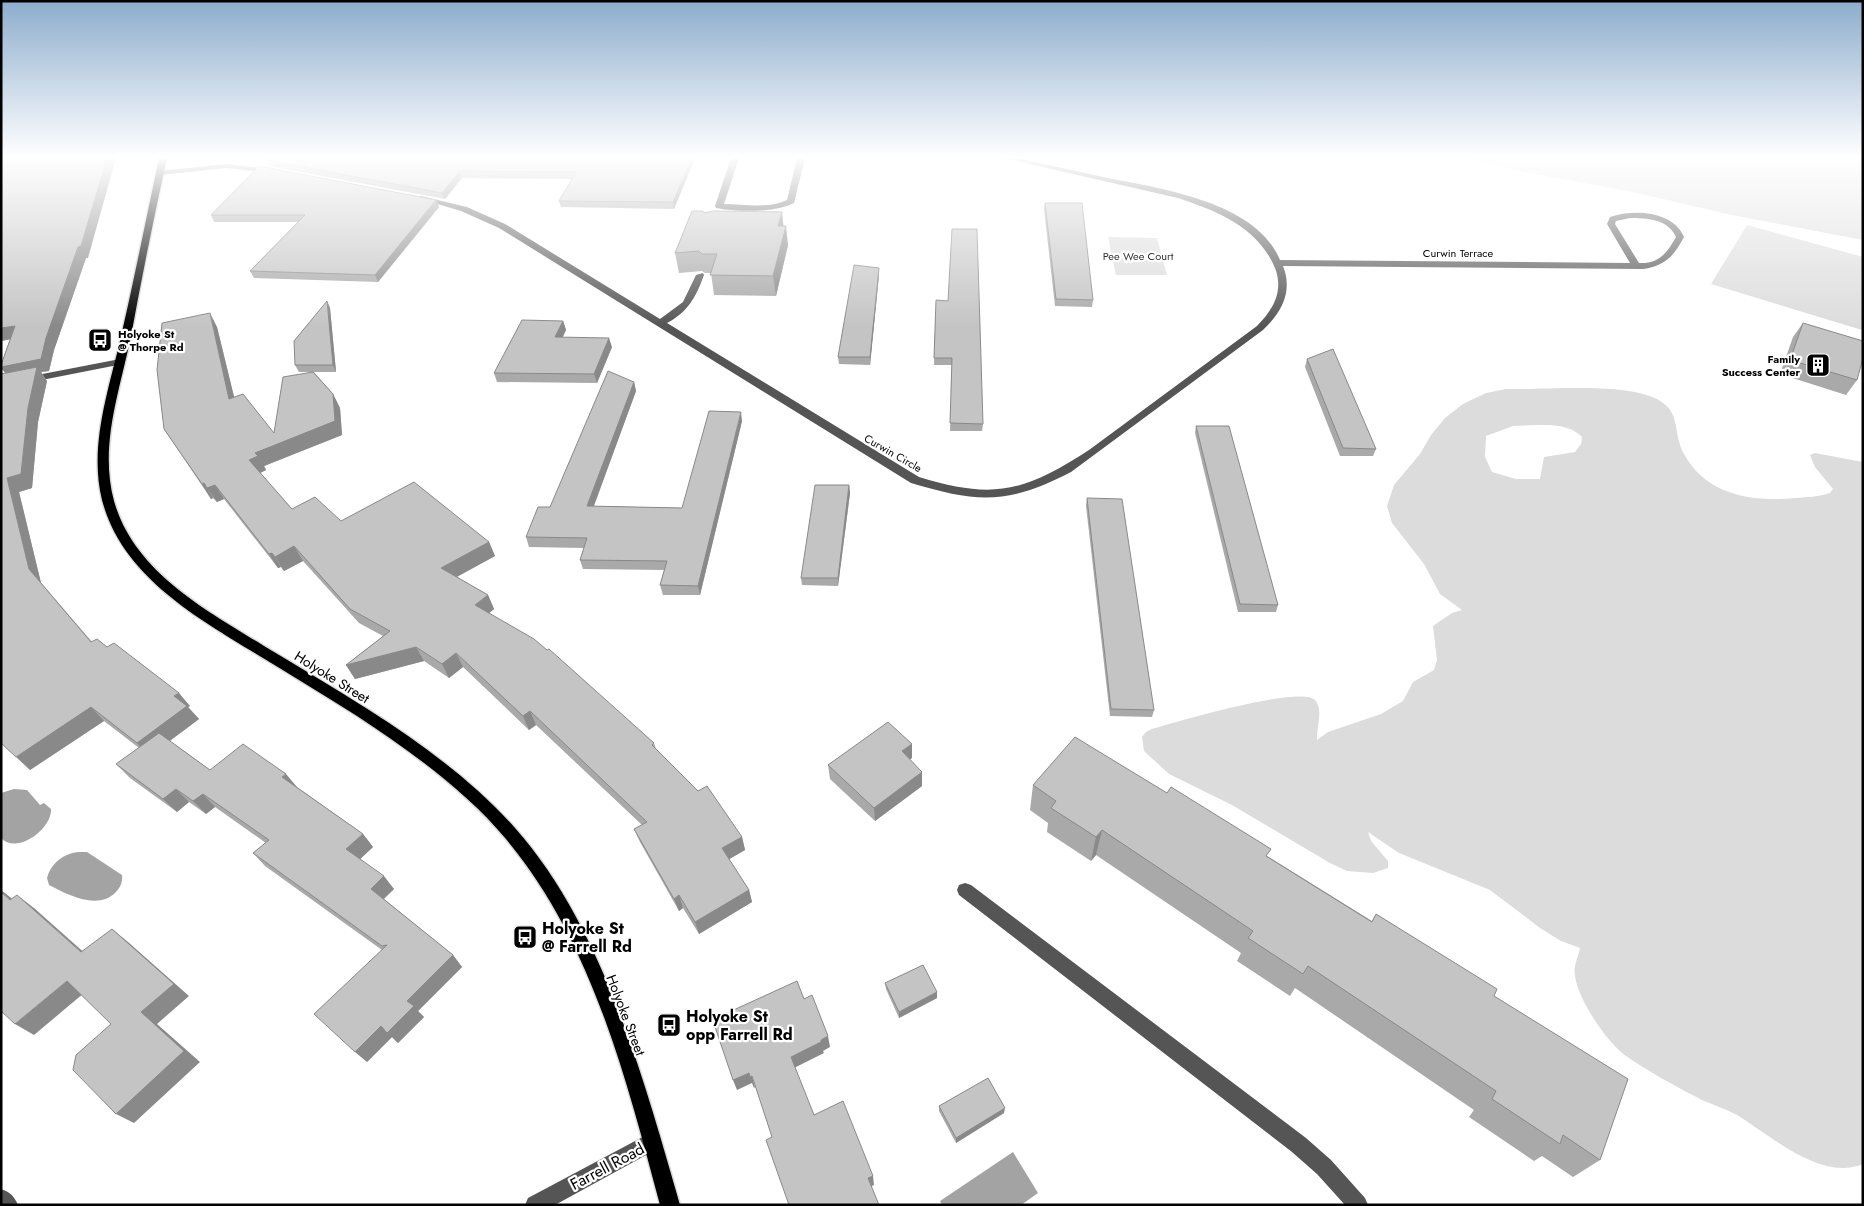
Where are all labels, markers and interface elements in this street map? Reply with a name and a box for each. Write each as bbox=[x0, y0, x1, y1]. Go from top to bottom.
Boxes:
street label: Curwin Terrace bbox=[1423, 245, 1493, 261]
park label: Pee Wee Court bbox=[1103, 248, 1174, 264]
place label: Holyoke St @ Thorpe Rd bbox=[118, 326, 184, 355]
bus stop icon: Holyoke St @ Thorpe Rd bbox=[87, 327, 113, 353]
place label: Family Success Center bbox=[1722, 351, 1800, 380]
building icon: Family Success Center bbox=[1805, 352, 1831, 378]
street label: Curwin Circle bbox=[861, 430, 925, 476]
street label: Holyoke Street bbox=[291, 646, 374, 708]
place label: Holyoke St @ Farrell Rd bbox=[542, 917, 632, 958]
bus stop icon: Holyoke St @ Farrell Rd bbox=[512, 924, 538, 950]
street label: Holyoke Street bbox=[601, 972, 651, 1059]
place label: Holyoke St opp Farrell Rd bbox=[686, 1005, 793, 1046]
bus stop icon: Holyoke St opp Farrell Rd bbox=[656, 1012, 682, 1038]
street label: Farrell Road bbox=[566, 1137, 648, 1196]

